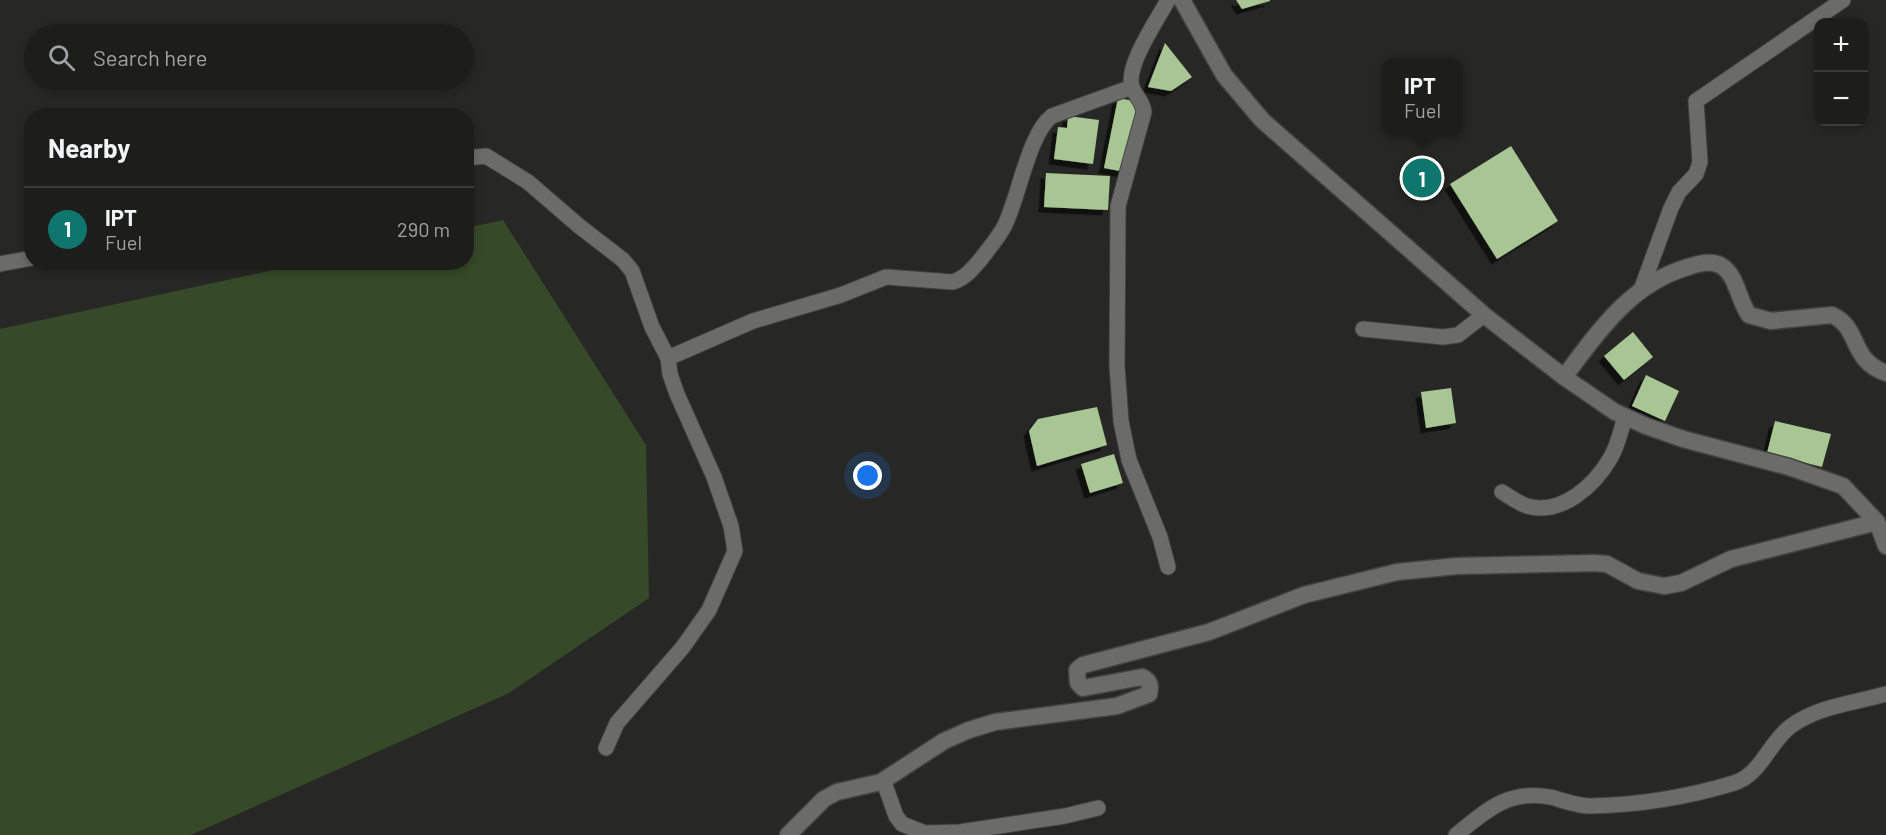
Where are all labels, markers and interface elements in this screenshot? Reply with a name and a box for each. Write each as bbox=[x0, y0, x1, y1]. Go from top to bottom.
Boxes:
map controls bbox=[1814, 18, 1868, 126]
button: + bbox=[1814, 18, 1868, 72]
search box bbox=[24, 24, 474, 90]
icon: search bbox=[45, 41, 78, 74]
text: Search here bbox=[93, 44, 207, 70]
popup bbox=[1382, 58, 1463, 136]
text: IPT bbox=[1404, 72, 1436, 98]
button: − bbox=[1814, 72, 1868, 126]
text: Fuel bbox=[1404, 98, 1441, 122]
text: Nearby bbox=[48, 132, 130, 163]
pin: 1 bbox=[1402, 156, 1442, 201]
text: IPT bbox=[105, 204, 137, 230]
text: 1 bbox=[64, 217, 71, 241]
text: 290 m bbox=[397, 217, 450, 241]
text: Fuel bbox=[105, 230, 142, 254]
your location bbox=[853, 461, 882, 490]

